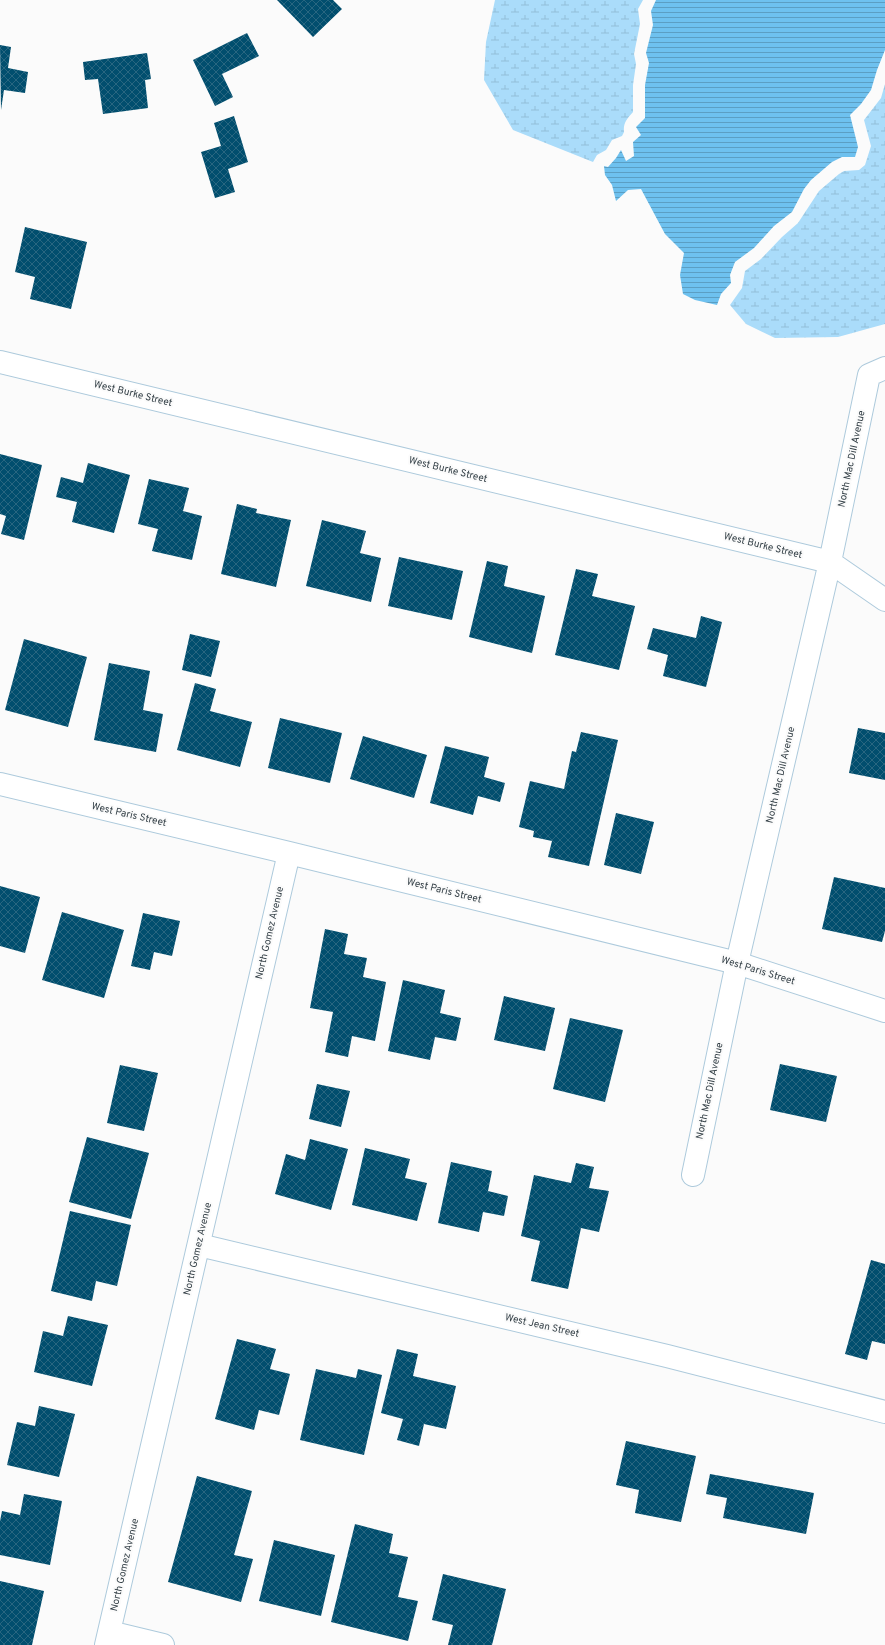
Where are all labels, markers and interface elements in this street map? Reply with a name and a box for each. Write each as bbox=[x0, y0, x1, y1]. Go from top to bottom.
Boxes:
street label: West Burke Street bbox=[92, 378, 174, 410]
street label: North Mac Dill Avenue bbox=[835, 409, 869, 509]
street label: West Burke Street bbox=[407, 454, 489, 486]
street label: West Burke Street bbox=[722, 530, 804, 562]
street label: North Mac Dill Avenue bbox=[764, 725, 798, 825]
street label: West Paris Street bbox=[90, 800, 168, 830]
street label: West Paris Street bbox=[405, 875, 483, 907]
street label: North Gomez Avenue bbox=[253, 885, 287, 981]
street label: West Paris Street bbox=[719, 954, 797, 988]
street label: North Mac Dill Avenue bbox=[693, 1041, 727, 1141]
street label: North Gomez Avenue bbox=[181, 1201, 215, 1297]
street label: West Jean Street bbox=[504, 1311, 581, 1341]
street label: North Gomez Avenue bbox=[108, 1517, 142, 1613]

